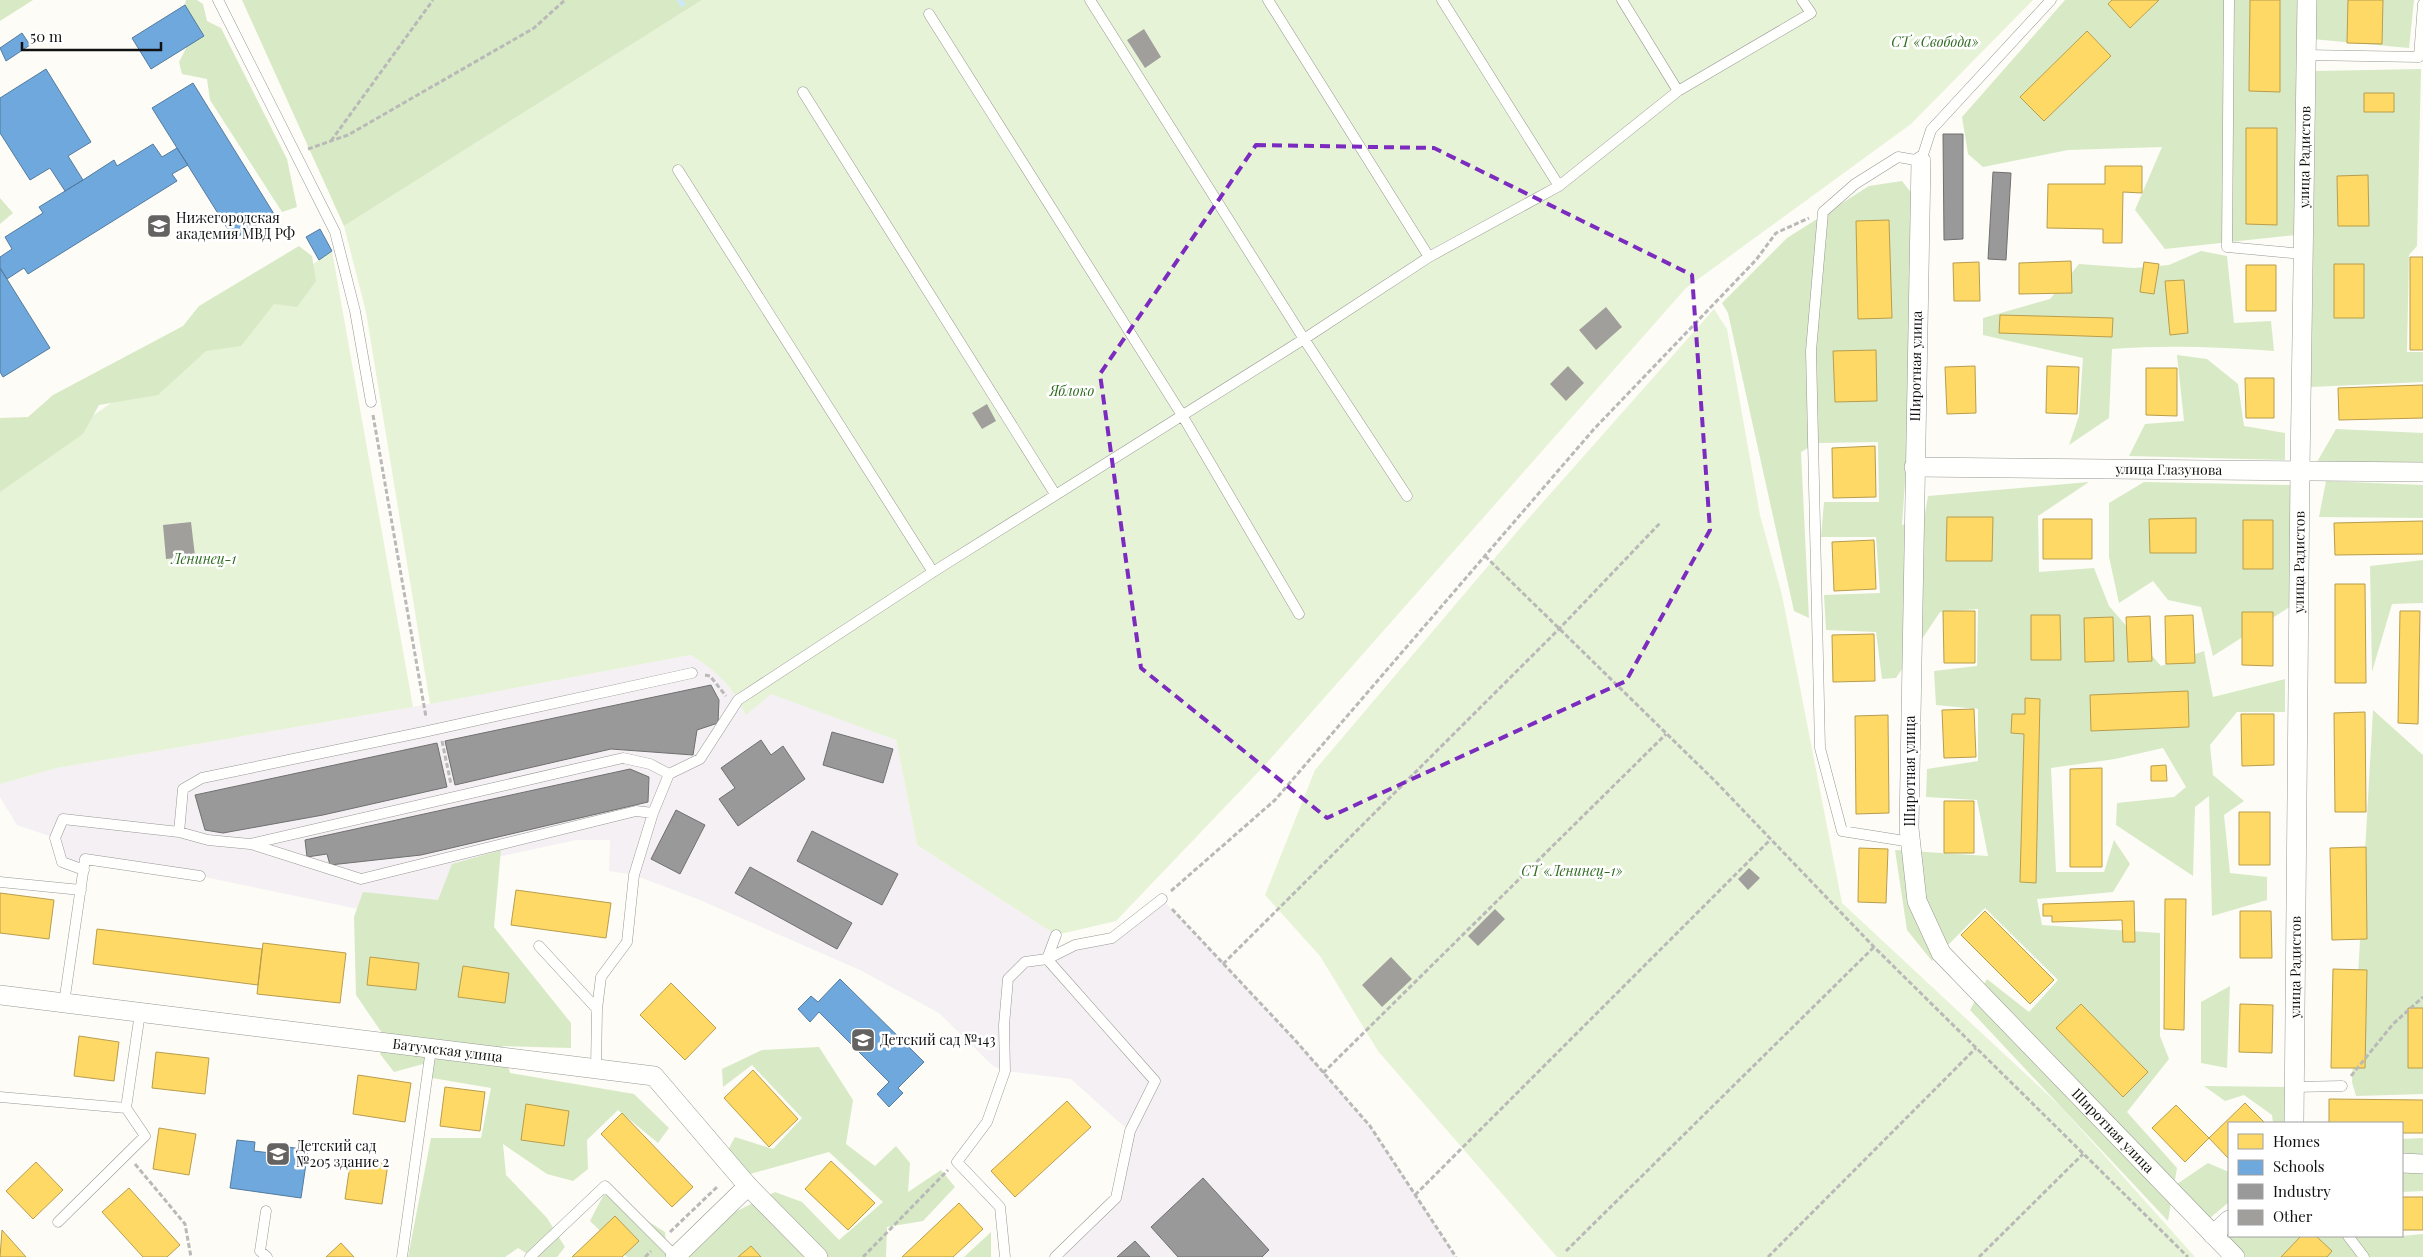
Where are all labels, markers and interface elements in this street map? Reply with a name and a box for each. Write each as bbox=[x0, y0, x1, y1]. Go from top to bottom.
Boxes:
scale bar bbox=[22, 20, 161, 52]
text: 50 m bbox=[30, 26, 63, 46]
park label: СТ «Свобода» bbox=[1891, 32, 1979, 51]
street label: улица Радистов bbox=[2294, 105, 2314, 209]
place label: Нижегородская академия МВД РФ bbox=[176, 208, 295, 243]
school or university icon: Нижегородская академия МВД РФ bbox=[146, 213, 172, 239]
street label: Широтная улица bbox=[1905, 310, 1926, 422]
park label: Яблоко bbox=[1049, 381, 1095, 400]
street label: улица Глазунова bbox=[2115, 459, 2222, 479]
street label: улица Радистов bbox=[2289, 510, 2309, 614]
park label: Ленинец-1 bbox=[171, 549, 237, 568]
street label: Широтная улица bbox=[1900, 716, 1919, 826]
park label: СТ «Ленинец-1» bbox=[1521, 861, 1623, 880]
street label: улица Радистов bbox=[2285, 915, 2305, 1019]
school or university icon: Детский сад №143 bbox=[850, 1027, 876, 1053]
place label: Детский сад №143 bbox=[880, 1030, 996, 1049]
street label: Батумская улица bbox=[391, 1034, 504, 1066]
street label: Широтная улица bbox=[2068, 1084, 2159, 1177]
legend bbox=[2228, 1122, 2403, 1237]
text: Homes bbox=[2273, 1131, 2320, 1151]
place label: Детский сад №205 здание 2 bbox=[296, 1136, 389, 1171]
school or university icon: Детский сад №205 здание 2 bbox=[265, 1141, 291, 1167]
text: Schools bbox=[2273, 1156, 2325, 1176]
text: Industry bbox=[2273, 1181, 2331, 1201]
text: Other bbox=[2273, 1206, 2313, 1226]

